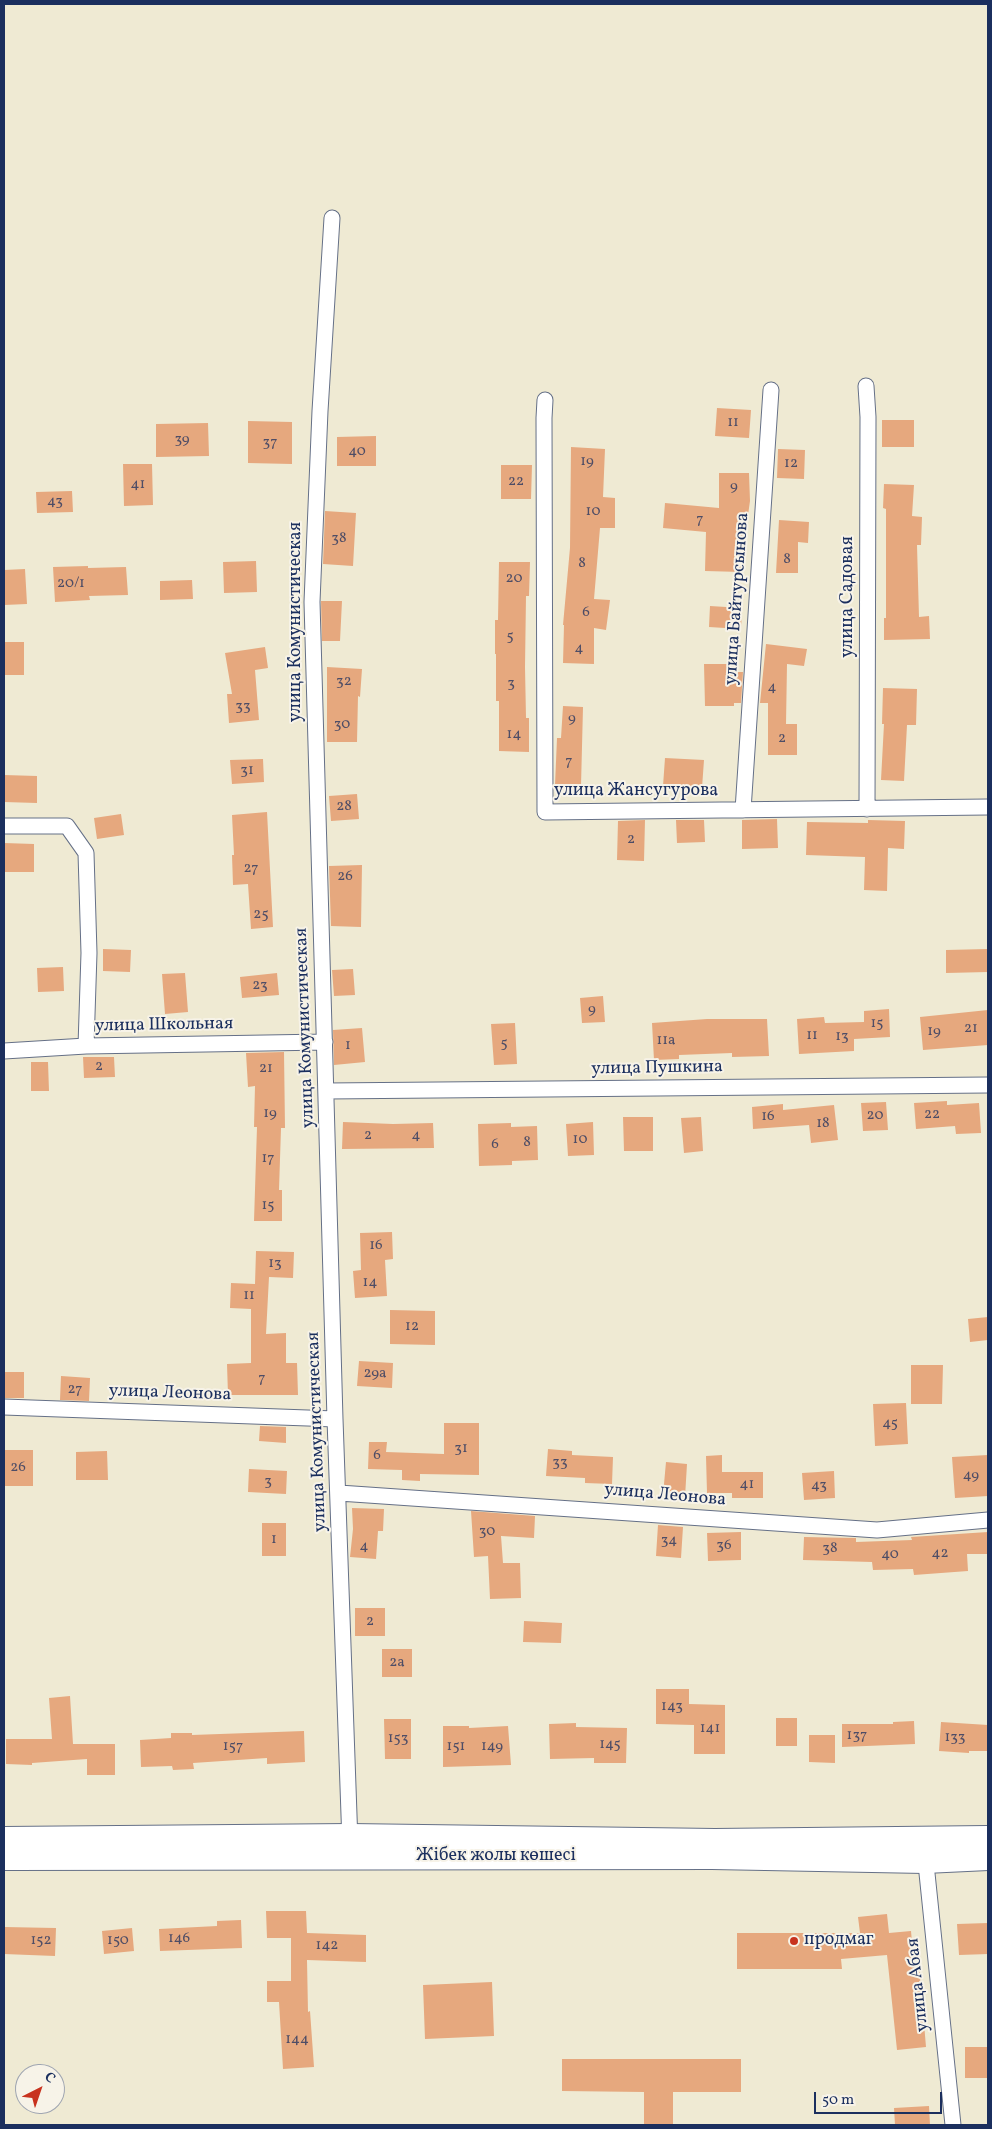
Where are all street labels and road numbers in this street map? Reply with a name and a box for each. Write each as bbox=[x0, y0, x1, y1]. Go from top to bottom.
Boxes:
street label: улица Байтурсынова bbox=[721, 512, 755, 686]
street label: улица Комунистическая bbox=[286, 522, 308, 722]
street label: улица Садовая bbox=[838, 536, 860, 658]
street label: улица Жансугурова bbox=[554, 781, 718, 803]
street label: улица Комунистическая bbox=[292, 927, 320, 1129]
street label: улица Школьная bbox=[94, 1014, 234, 1038]
street label: улица Пушкина bbox=[591, 1057, 723, 1081]
street label: улица Комунистическая bbox=[304, 1331, 332, 1533]
street label: улица Леонова bbox=[108, 1381, 232, 1407]
street label: улица Леонова bbox=[603, 1480, 727, 1512]
street label: Жібек жолы көшесі bbox=[416, 1846, 576, 1868]
street label: улица Абая bbox=[903, 1937, 935, 2033]

